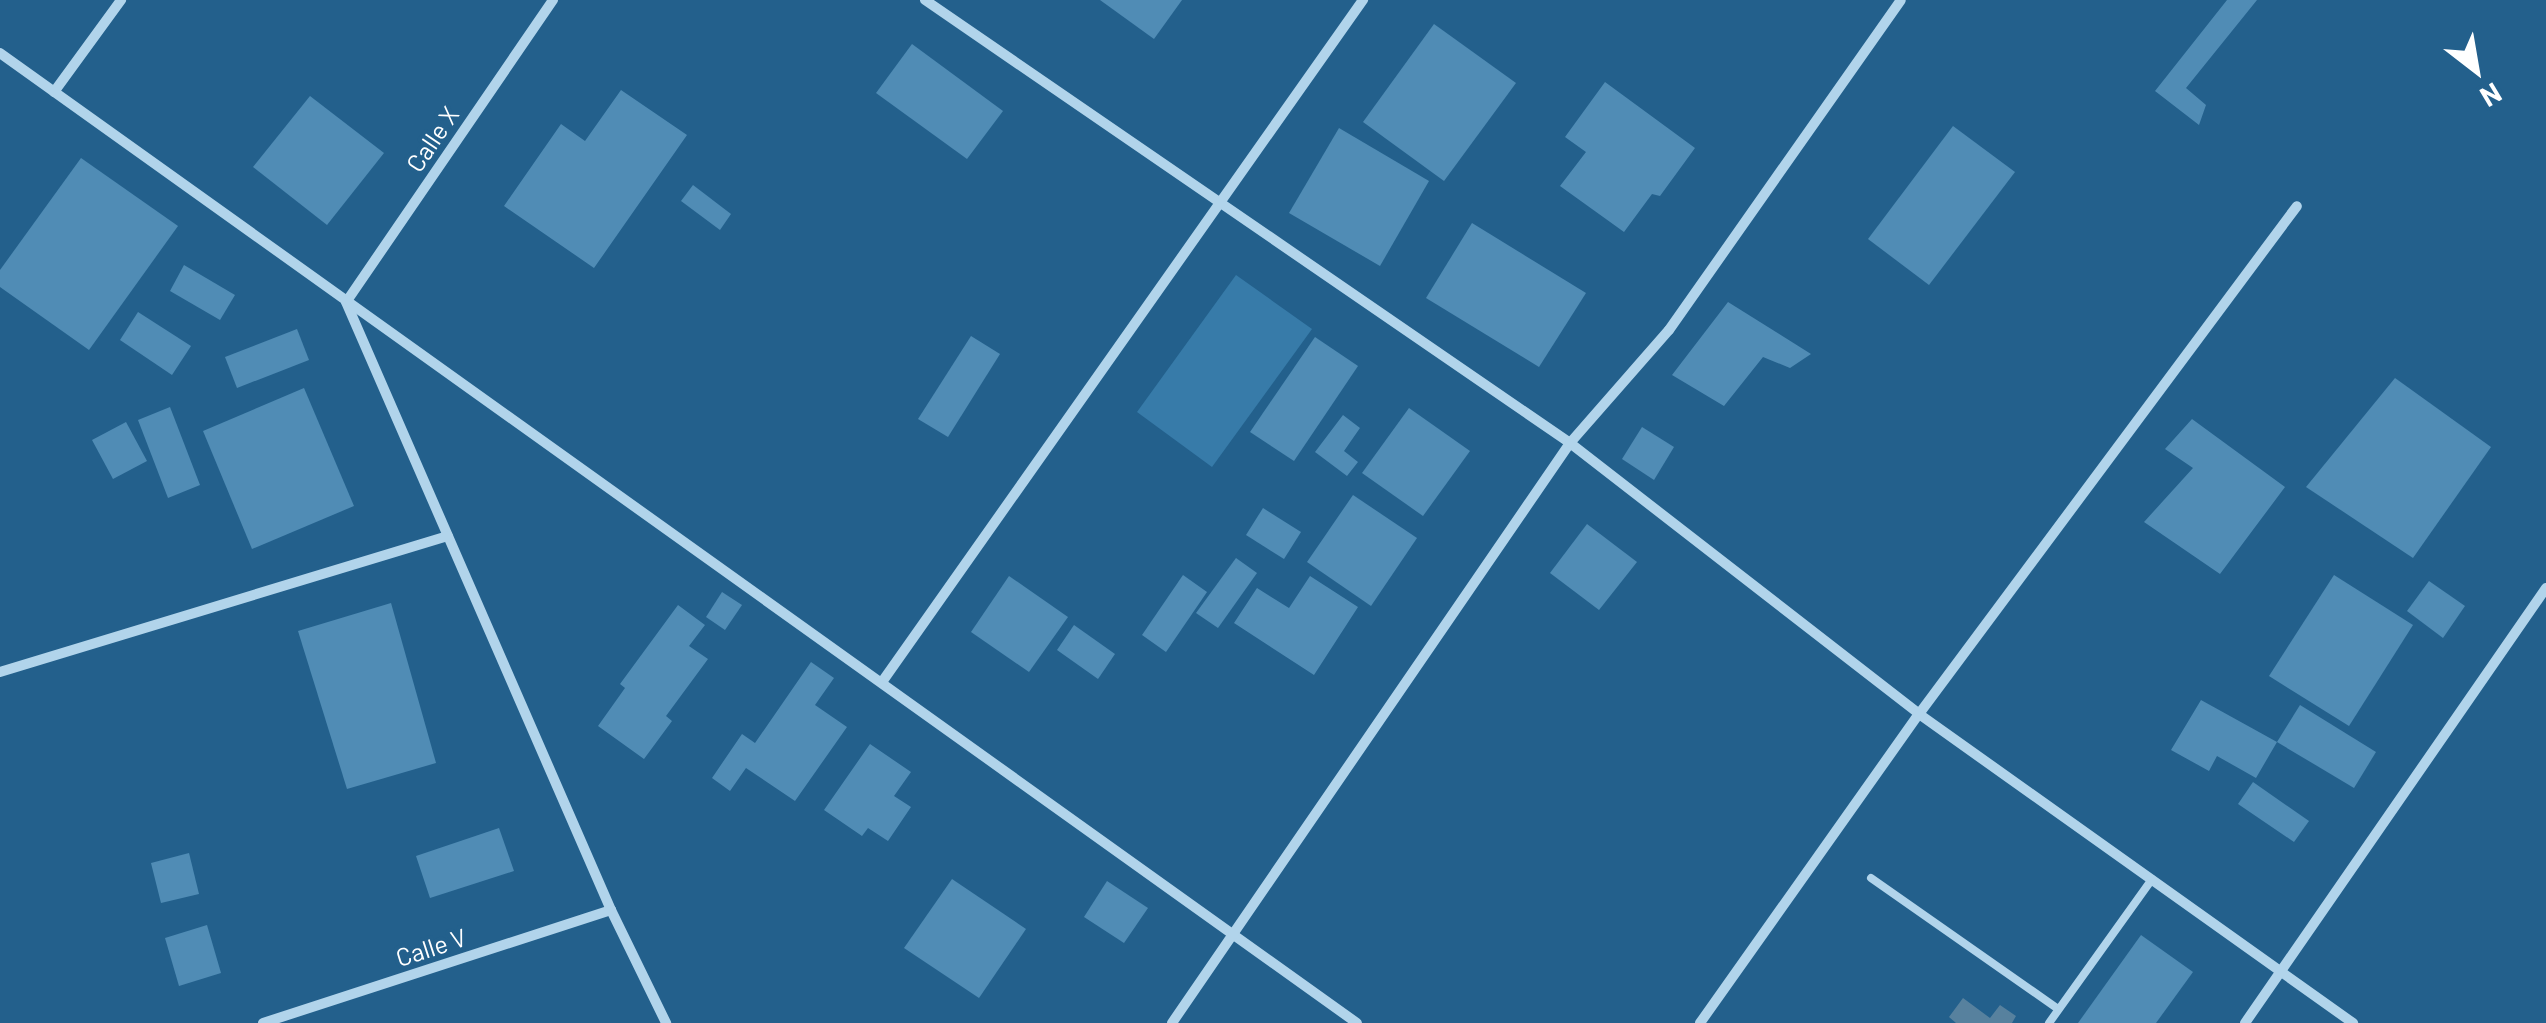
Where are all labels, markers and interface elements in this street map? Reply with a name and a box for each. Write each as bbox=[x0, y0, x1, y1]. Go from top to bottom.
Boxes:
north arrow bbox=[2426, 20, 2526, 120]
text: N bbox=[2475, 76, 2508, 115]
street label: Calle X bbox=[399, 101, 465, 177]
street label: Calle V bbox=[392, 922, 470, 972]

